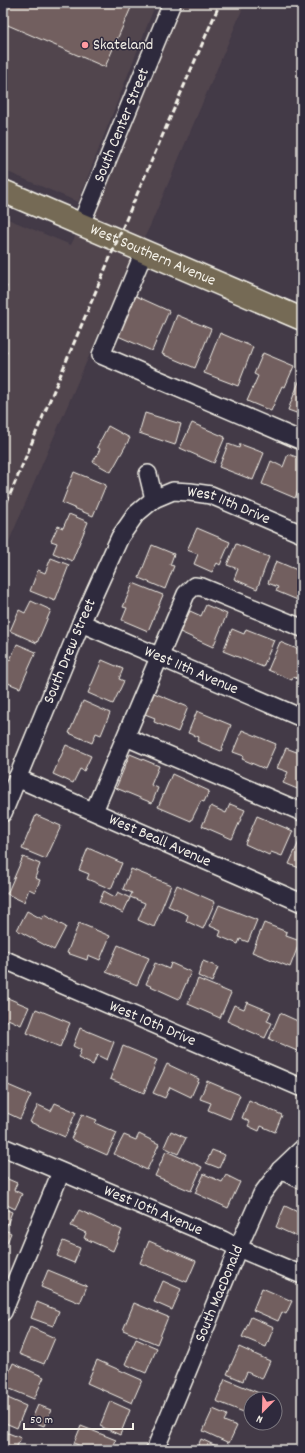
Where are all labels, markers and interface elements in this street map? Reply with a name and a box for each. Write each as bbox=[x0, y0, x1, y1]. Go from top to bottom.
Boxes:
place label: Skateland bbox=[93, 34, 153, 57]
marker: Skateland bbox=[80, 40, 90, 50]
street label: South Center Street bbox=[88, 64, 156, 186]
street label: West Southern Avenue bbox=[86, 218, 219, 292]
street label: West 11th Drive bbox=[186, 480, 274, 531]
street label: South Drew Street bbox=[38, 595, 102, 707]
street label: West 11th Avenue bbox=[141, 640, 242, 701]
street label: West Beall Avenue bbox=[105, 808, 215, 873]
street label: West 10th Drive bbox=[106, 995, 200, 1052]
street label: West 10th Avenue bbox=[100, 1179, 206, 1242]
street label: South MacDonald bbox=[189, 1242, 249, 1346]
north arrow bbox=[243, 1391, 283, 1431]
scale bar bbox=[24, 1405, 133, 1431]
text: N bbox=[254, 1410, 266, 1427]
text: 50 m bbox=[30, 1412, 53, 1429]

